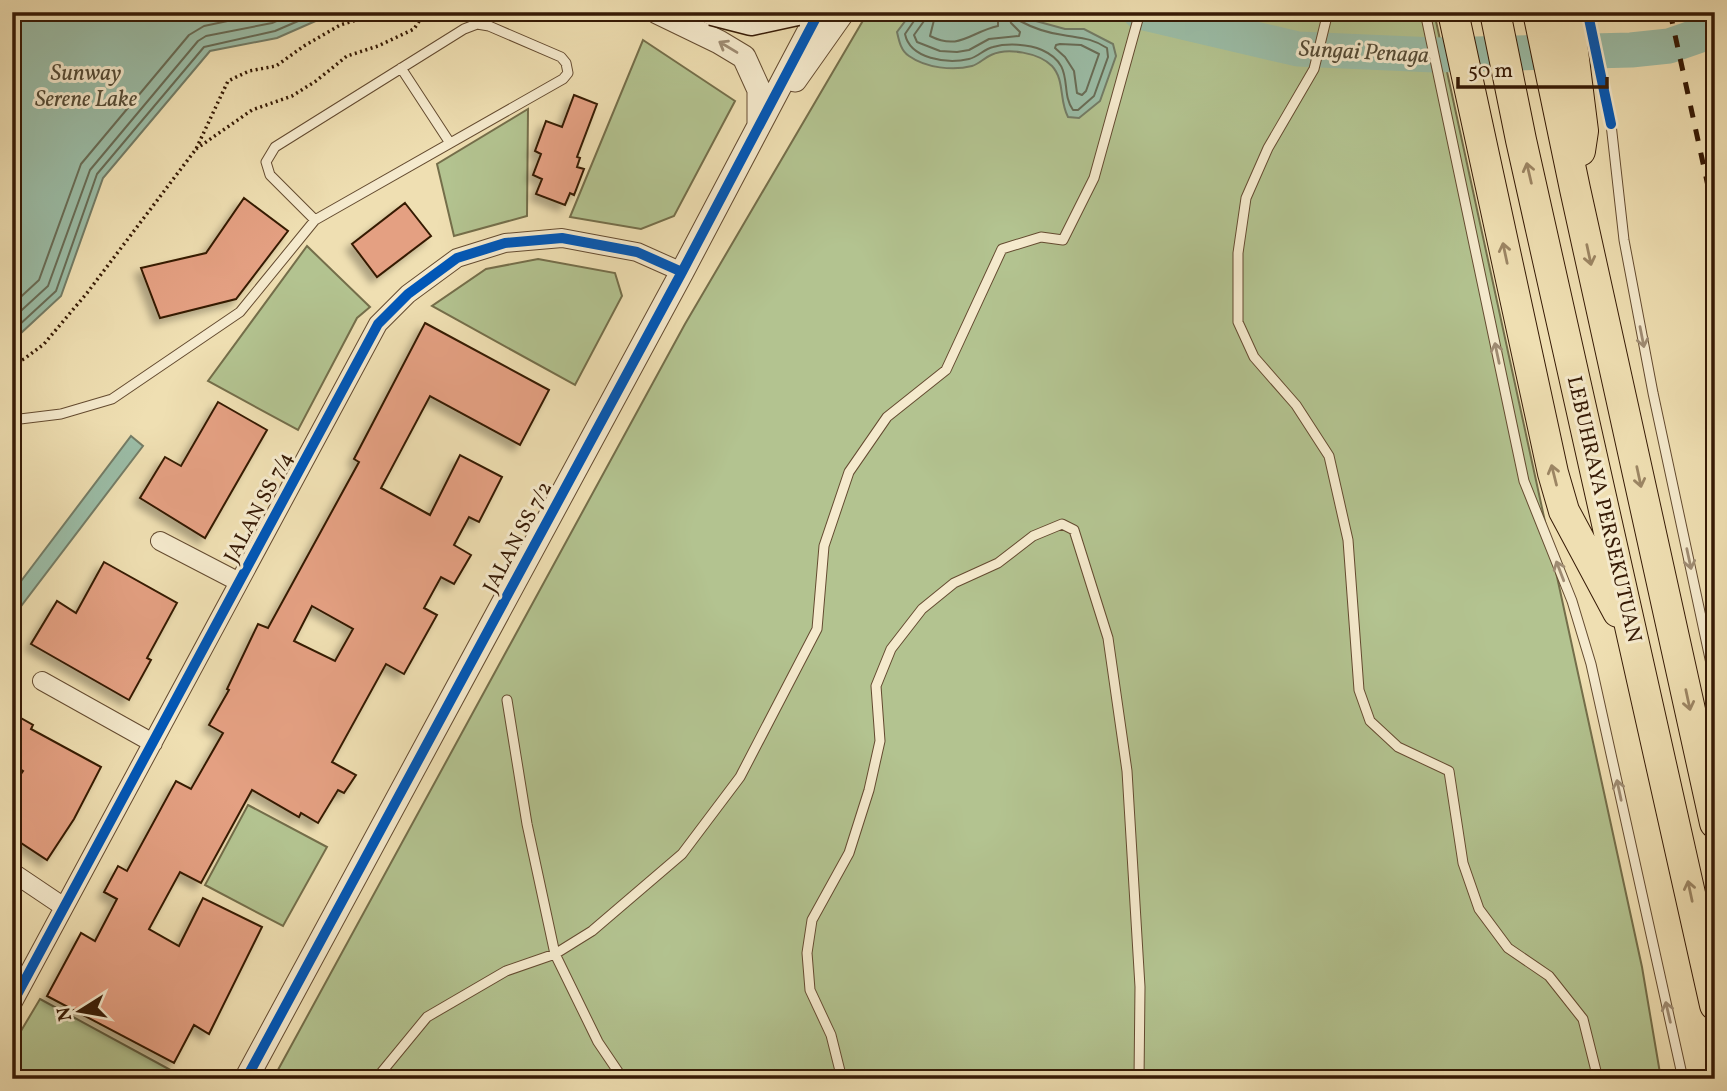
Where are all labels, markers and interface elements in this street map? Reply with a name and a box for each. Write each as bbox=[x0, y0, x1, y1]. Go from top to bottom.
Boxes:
water label: Sungai Penaga bbox=[1298, 34, 1430, 72]
one-way arrow bbox=[718, 40, 738, 54]
scale bar bbox=[1458, 46, 1606, 90]
text: 50 m bbox=[1468, 57, 1513, 86]
water label: Sunway Serene Lake bbox=[35, 58, 138, 116]
one-way arrow bbox=[1522, 162, 1535, 185]
one-way arrow bbox=[1497, 242, 1510, 264]
one-way arrow bbox=[1583, 243, 1597, 266]
one-way arrow bbox=[1636, 325, 1650, 348]
one-way arrow bbox=[1490, 342, 1504, 365]
street label: LEBUHRAYA PERSEKUTUAN bbox=[1559, 373, 1648, 646]
street label: JALAN SS 7/4 bbox=[218, 447, 301, 568]
one-way arrow bbox=[1547, 464, 1560, 487]
one-way arrow bbox=[1632, 465, 1646, 488]
street label: JALAN SS 7/2 bbox=[477, 477, 560, 599]
one-way arrow bbox=[1682, 547, 1696, 570]
one-way arrow bbox=[1552, 560, 1565, 582]
one-way arrow bbox=[1681, 688, 1695, 711]
one-way arrow bbox=[1612, 779, 1626, 802]
one-way arrow bbox=[1682, 880, 1696, 903]
north arrow bbox=[46, 976, 116, 1046]
one-way arrow bbox=[1661, 1001, 1674, 1024]
text: N bbox=[51, 1004, 79, 1023]

